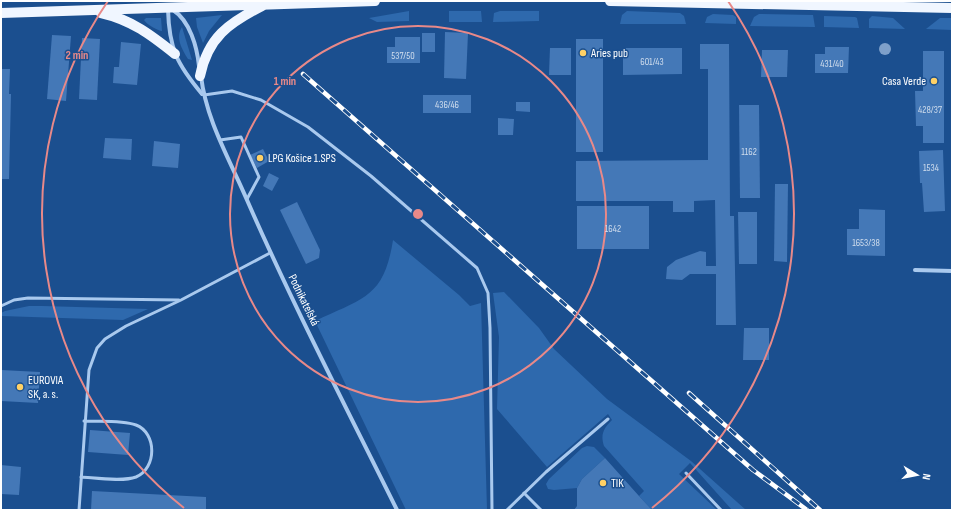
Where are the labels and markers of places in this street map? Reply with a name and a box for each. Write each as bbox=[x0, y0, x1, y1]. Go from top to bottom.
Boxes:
place label: Aries pub bbox=[590, 46, 628, 61]
marker: Aries pub bbox=[578, 48, 588, 58]
place label: Casa Verde bbox=[882, 74, 926, 89]
marker: Casa Verde bbox=[929, 76, 939, 86]
place label: LPG Košice 1.SPS bbox=[268, 151, 336, 166]
marker: LPG Košice 1.SPS bbox=[255, 153, 265, 163]
centre of rings bbox=[411, 207, 425, 221]
place label: EUROVIA SK, a. s. bbox=[28, 373, 64, 402]
marker: EUROVIA SK, a. s. bbox=[15, 382, 25, 392]
place label: TIK bbox=[611, 476, 624, 491]
marker: TIK bbox=[598, 478, 608, 488]

